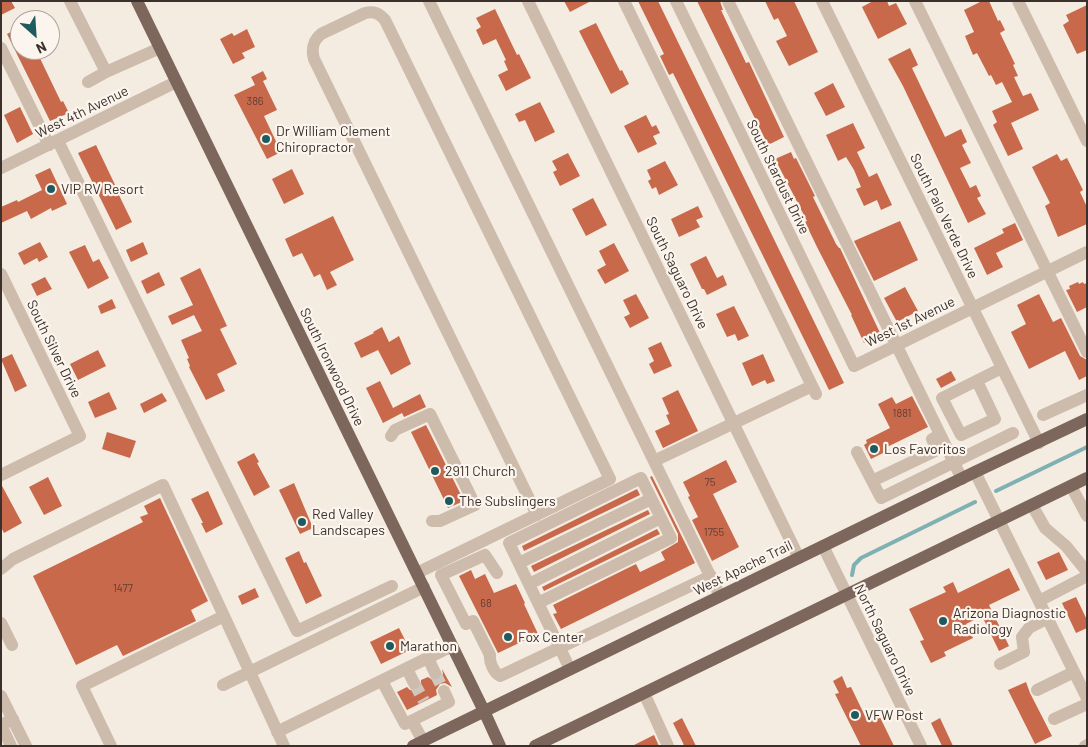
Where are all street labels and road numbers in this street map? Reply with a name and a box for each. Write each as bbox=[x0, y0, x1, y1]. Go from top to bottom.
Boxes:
street label: West 4th Avenue bbox=[33, 82, 131, 142]
street label: South Stardust Drive bbox=[743, 117, 813, 237]
street label: South Palo Verde Drive bbox=[906, 151, 982, 281]
street label: South Saguaro Drive bbox=[643, 214, 711, 332]
street label: West 1st Avenue bbox=[862, 293, 958, 351]
street label: South Silver Drive bbox=[23, 297, 85, 401]
street label: South Ironwood Drive bbox=[296, 305, 368, 429]
street label: West Apache Trail bbox=[691, 537, 795, 599]
street label: North Saguaro Drive bbox=[851, 582, 919, 698]

